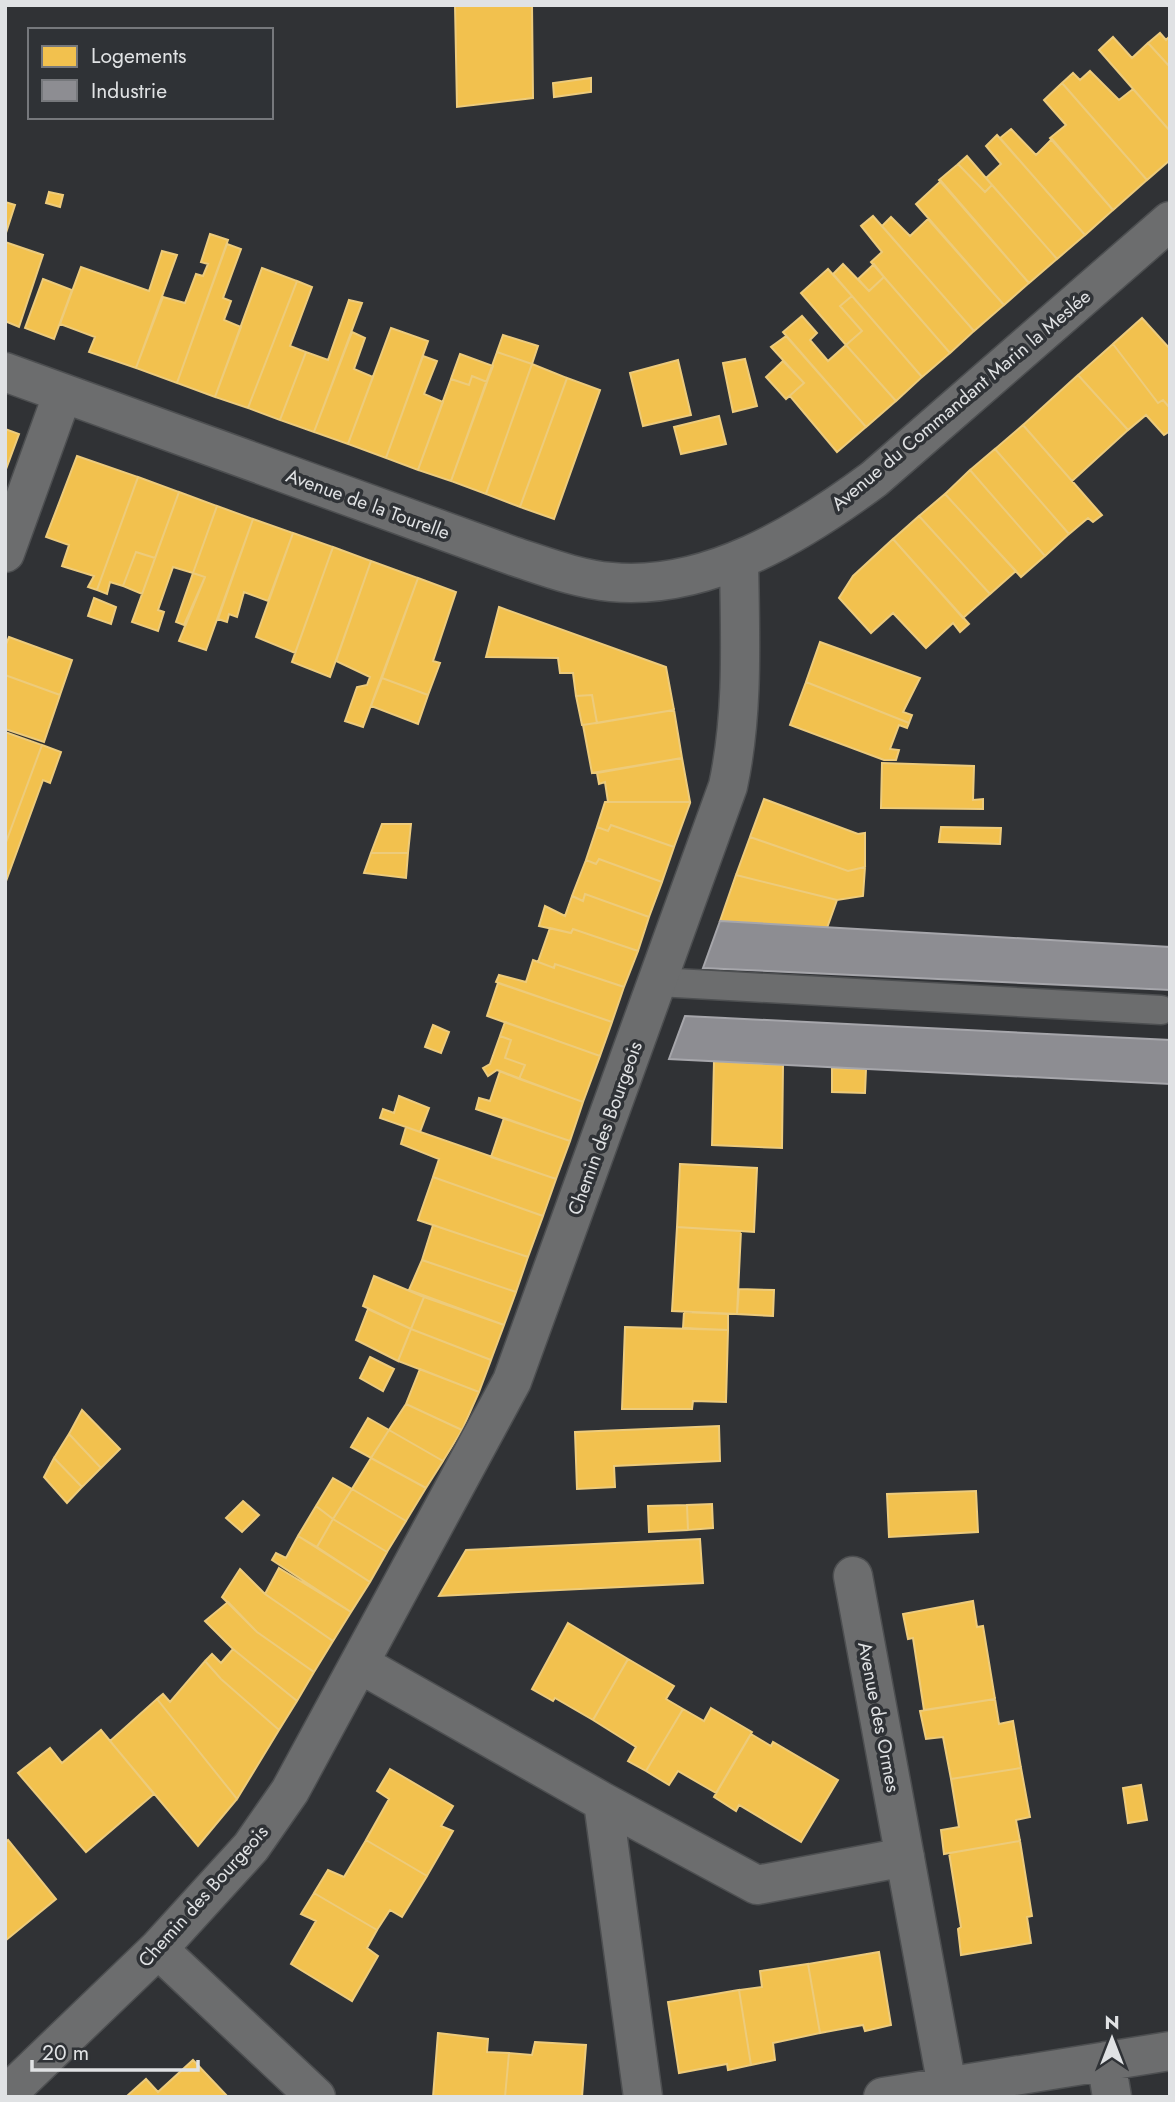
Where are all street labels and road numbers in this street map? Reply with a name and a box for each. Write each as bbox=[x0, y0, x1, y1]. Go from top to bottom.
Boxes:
street label: Avenue du Commandant Marin la Meslée bbox=[825, 283, 1097, 517]
street label: Avenue de la Tourelle bbox=[282, 462, 454, 546]
street label: Chemin des Bourgeois bbox=[561, 1037, 649, 1219]
street label: Avenue des Ormes bbox=[851, 1639, 907, 1795]
street label: Chemin des Bourgeois bbox=[132, 1819, 274, 1973]

